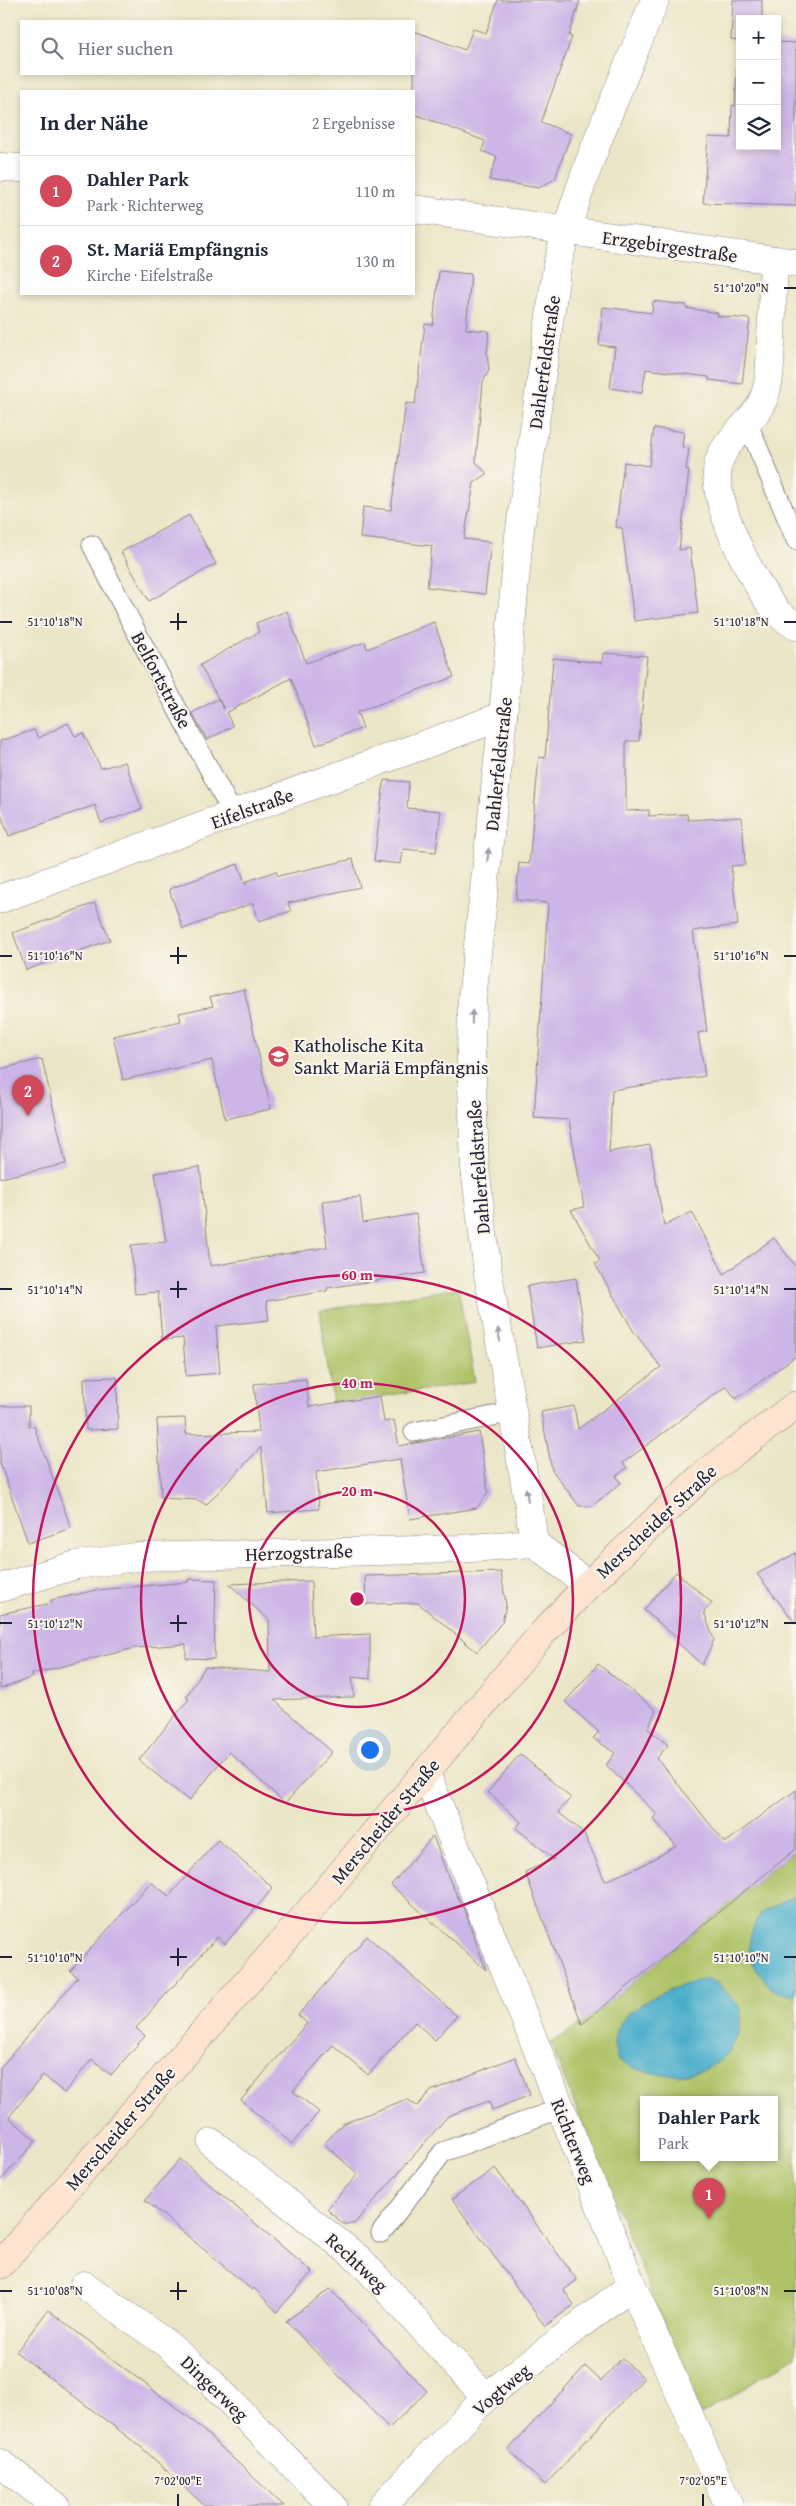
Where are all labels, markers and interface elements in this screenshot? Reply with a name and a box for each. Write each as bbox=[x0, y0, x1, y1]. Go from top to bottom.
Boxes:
map controls bbox=[736, 15, 781, 150]
button: + bbox=[736, 15, 781, 60]
search box bbox=[20, 20, 415, 75]
icon: search bbox=[38, 34, 66, 62]
text: Hier suchen bbox=[78, 34, 173, 62]
button: − bbox=[736, 60, 781, 105]
button: layers bbox=[736, 105, 781, 150]
text: In der Nähe bbox=[40, 107, 148, 138]
text: 2 Ergebnisse bbox=[312, 111, 395, 135]
text: Dahler Park bbox=[87, 165, 189, 193]
text: 1 bbox=[52, 179, 60, 203]
text: 110 m bbox=[355, 179, 395, 203]
text: Park · Richterweg bbox=[87, 193, 203, 217]
street label: Erzgebirgestraße bbox=[600, 223, 740, 269]
text: St. Mariä Empfängnis bbox=[87, 235, 269, 263]
text: 2 bbox=[52, 249, 60, 273]
text: 130 m bbox=[355, 249, 395, 273]
text: Kirche · Eifelstraße bbox=[87, 263, 213, 287]
text: 51°10'20"N bbox=[713, 279, 769, 296]
street label: Dahlerfeldstraße bbox=[521, 293, 567, 431]
text: 51°10'18"N bbox=[27, 613, 83, 630]
text: 51°10'18"N bbox=[713, 613, 769, 630]
street label: Belfortstraße bbox=[125, 627, 199, 734]
street label: Dahlerfeldstraße bbox=[477, 695, 519, 832]
street label: Eifelstraße bbox=[207, 780, 297, 836]
one-way arrow bbox=[484, 847, 492, 863]
text: 51°10'16"N bbox=[27, 947, 83, 964]
text: 51°10'16"N bbox=[713, 947, 769, 964]
one-way arrow bbox=[468, 1009, 476, 1025]
place label: Katholische Kita Sankt Mariä Empfängnis bbox=[294, 1031, 488, 1081]
school or university icon: Katholische Kita Sankt Mariä Empfängnis bbox=[266, 1044, 290, 1068]
pin: 2 bbox=[12, 1075, 44, 1116]
street label: Dahlerfeldstraße bbox=[459, 1099, 497, 1235]
text: 60 m bbox=[341, 1264, 373, 1285]
text: 51°10'14"N bbox=[27, 1281, 83, 1298]
text: 51°10'14"N bbox=[713, 1281, 769, 1298]
one-way arrow bbox=[494, 1327, 502, 1343]
text: 40 m bbox=[341, 1372, 373, 1393]
street label: Merscheider Straße bbox=[589, 1457, 723, 1585]
text: 20 m bbox=[341, 1480, 373, 1501]
one-way arrow bbox=[523, 1487, 531, 1503]
street label: Herzogstraße bbox=[245, 1536, 353, 1568]
centre of rings bbox=[348, 1590, 366, 1608]
text: 51°10'12"N bbox=[27, 1615, 83, 1632]
text: 51°10'12"N bbox=[713, 1615, 769, 1632]
your location bbox=[357, 1737, 383, 1763]
street label: Merscheider Straße bbox=[324, 1752, 446, 1890]
text: 51°10'10"N bbox=[27, 1949, 83, 1966]
text: 51°10'10"N bbox=[713, 1949, 769, 1966]
street label: Merscheider Straße bbox=[58, 2060, 182, 2196]
street label: Richterweg bbox=[544, 2094, 604, 2188]
popup bbox=[640, 2096, 778, 2161]
text: Dahler Park bbox=[658, 2103, 760, 2131]
text: Park bbox=[658, 2131, 689, 2155]
pin: 1 bbox=[693, 2178, 725, 2219]
street label: Rechtweg bbox=[319, 2226, 395, 2299]
text: 51°10'08"N bbox=[27, 2282, 83, 2299]
text: 51°10'08"N bbox=[713, 2282, 769, 2299]
street label: Dingerweg bbox=[175, 2348, 256, 2428]
street label: Vogtweg bbox=[466, 2356, 537, 2422]
text: 7°02'00"E bbox=[154, 2472, 202, 2489]
text: 7°02'05"E bbox=[679, 2472, 727, 2489]

